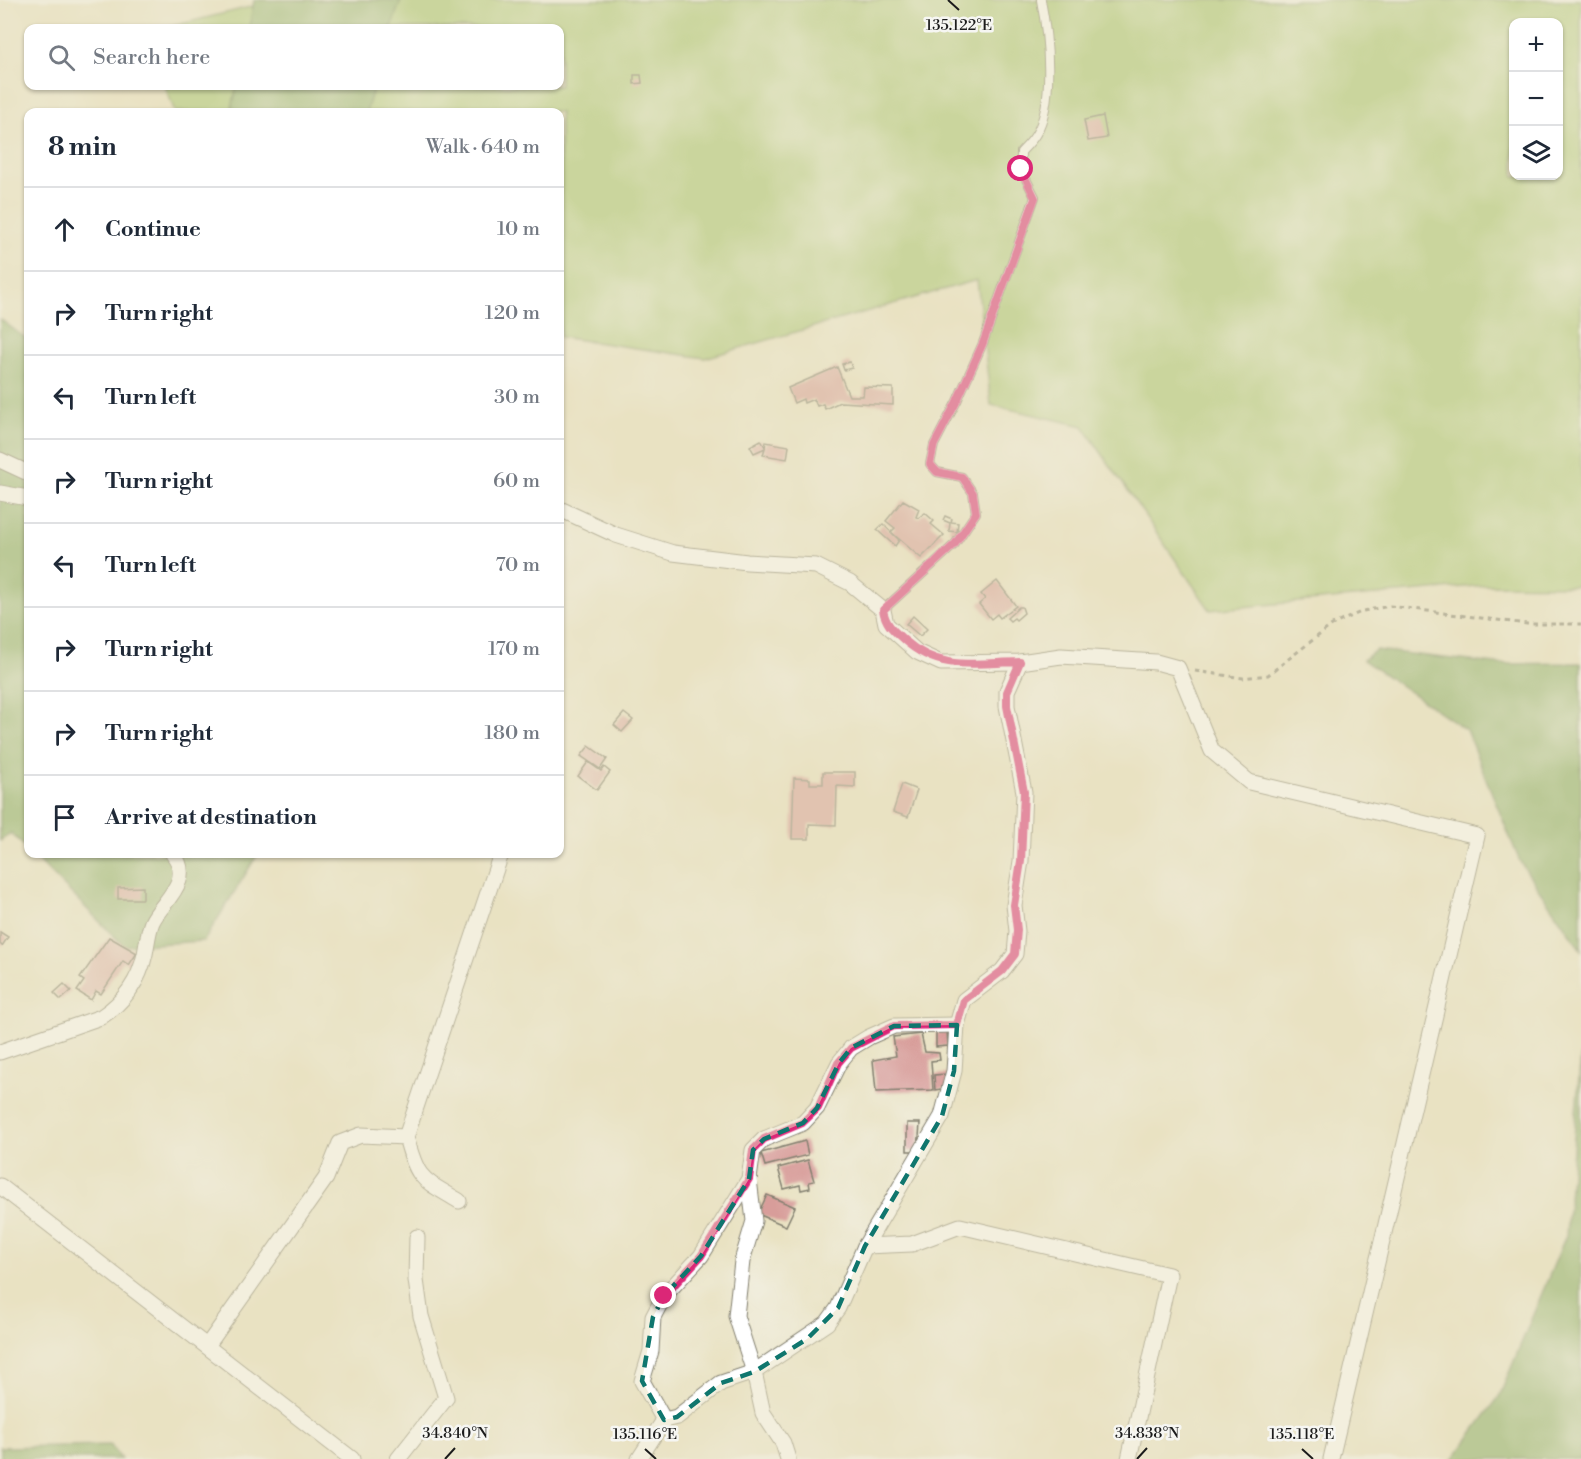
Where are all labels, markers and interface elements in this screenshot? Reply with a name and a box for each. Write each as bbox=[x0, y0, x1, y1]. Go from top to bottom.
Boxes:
text: 135.122°E bbox=[926, 16, 992, 35]
map controls bbox=[1509, 18, 1563, 180]
button: + bbox=[1509, 18, 1563, 72]
search box bbox=[24, 24, 564, 90]
icon: search bbox=[45, 41, 78, 74]
text: Search here bbox=[93, 44, 210, 71]
button: − bbox=[1509, 72, 1563, 126]
button: layers bbox=[1509, 126, 1563, 180]
text: 8 min bbox=[48, 131, 117, 163]
text: Walk · 640 m bbox=[426, 135, 540, 160]
route start bbox=[1007, 155, 1033, 181]
icon: ahead bbox=[48, 213, 81, 246]
text: Continue bbox=[105, 216, 201, 243]
text: 10 m bbox=[497, 217, 540, 242]
icon: right bbox=[48, 297, 81, 330]
text: Turn right bbox=[105, 300, 213, 327]
text: 120 m bbox=[485, 301, 540, 326]
icon: left bbox=[48, 381, 81, 414]
text: Turn left bbox=[105, 384, 196, 411]
text: 30 m bbox=[494, 385, 540, 410]
icon: right bbox=[48, 465, 81, 498]
text: Turn right bbox=[105, 468, 213, 495]
text: 60 m bbox=[493, 469, 540, 494]
icon: left bbox=[48, 549, 81, 582]
text: Turn left bbox=[105, 552, 196, 579]
text: 70 m bbox=[496, 553, 540, 578]
icon: right bbox=[48, 633, 81, 666]
text: Turn right bbox=[105, 636, 213, 663]
text: 170 m bbox=[488, 637, 540, 662]
icon: right bbox=[48, 717, 81, 750]
text: Turn right bbox=[105, 720, 213, 747]
text: 180 m bbox=[485, 721, 540, 746]
icon: arrive bbox=[48, 801, 81, 834]
text: Arrive at destination bbox=[105, 804, 317, 831]
route end bbox=[650, 1282, 676, 1308]
text: 34.840°N bbox=[422, 1424, 488, 1443]
text: 34.838°N bbox=[1115, 1424, 1179, 1443]
text: 135.116°E bbox=[613, 1425, 677, 1444]
text: 135.118°E bbox=[1270, 1425, 1334, 1444]

